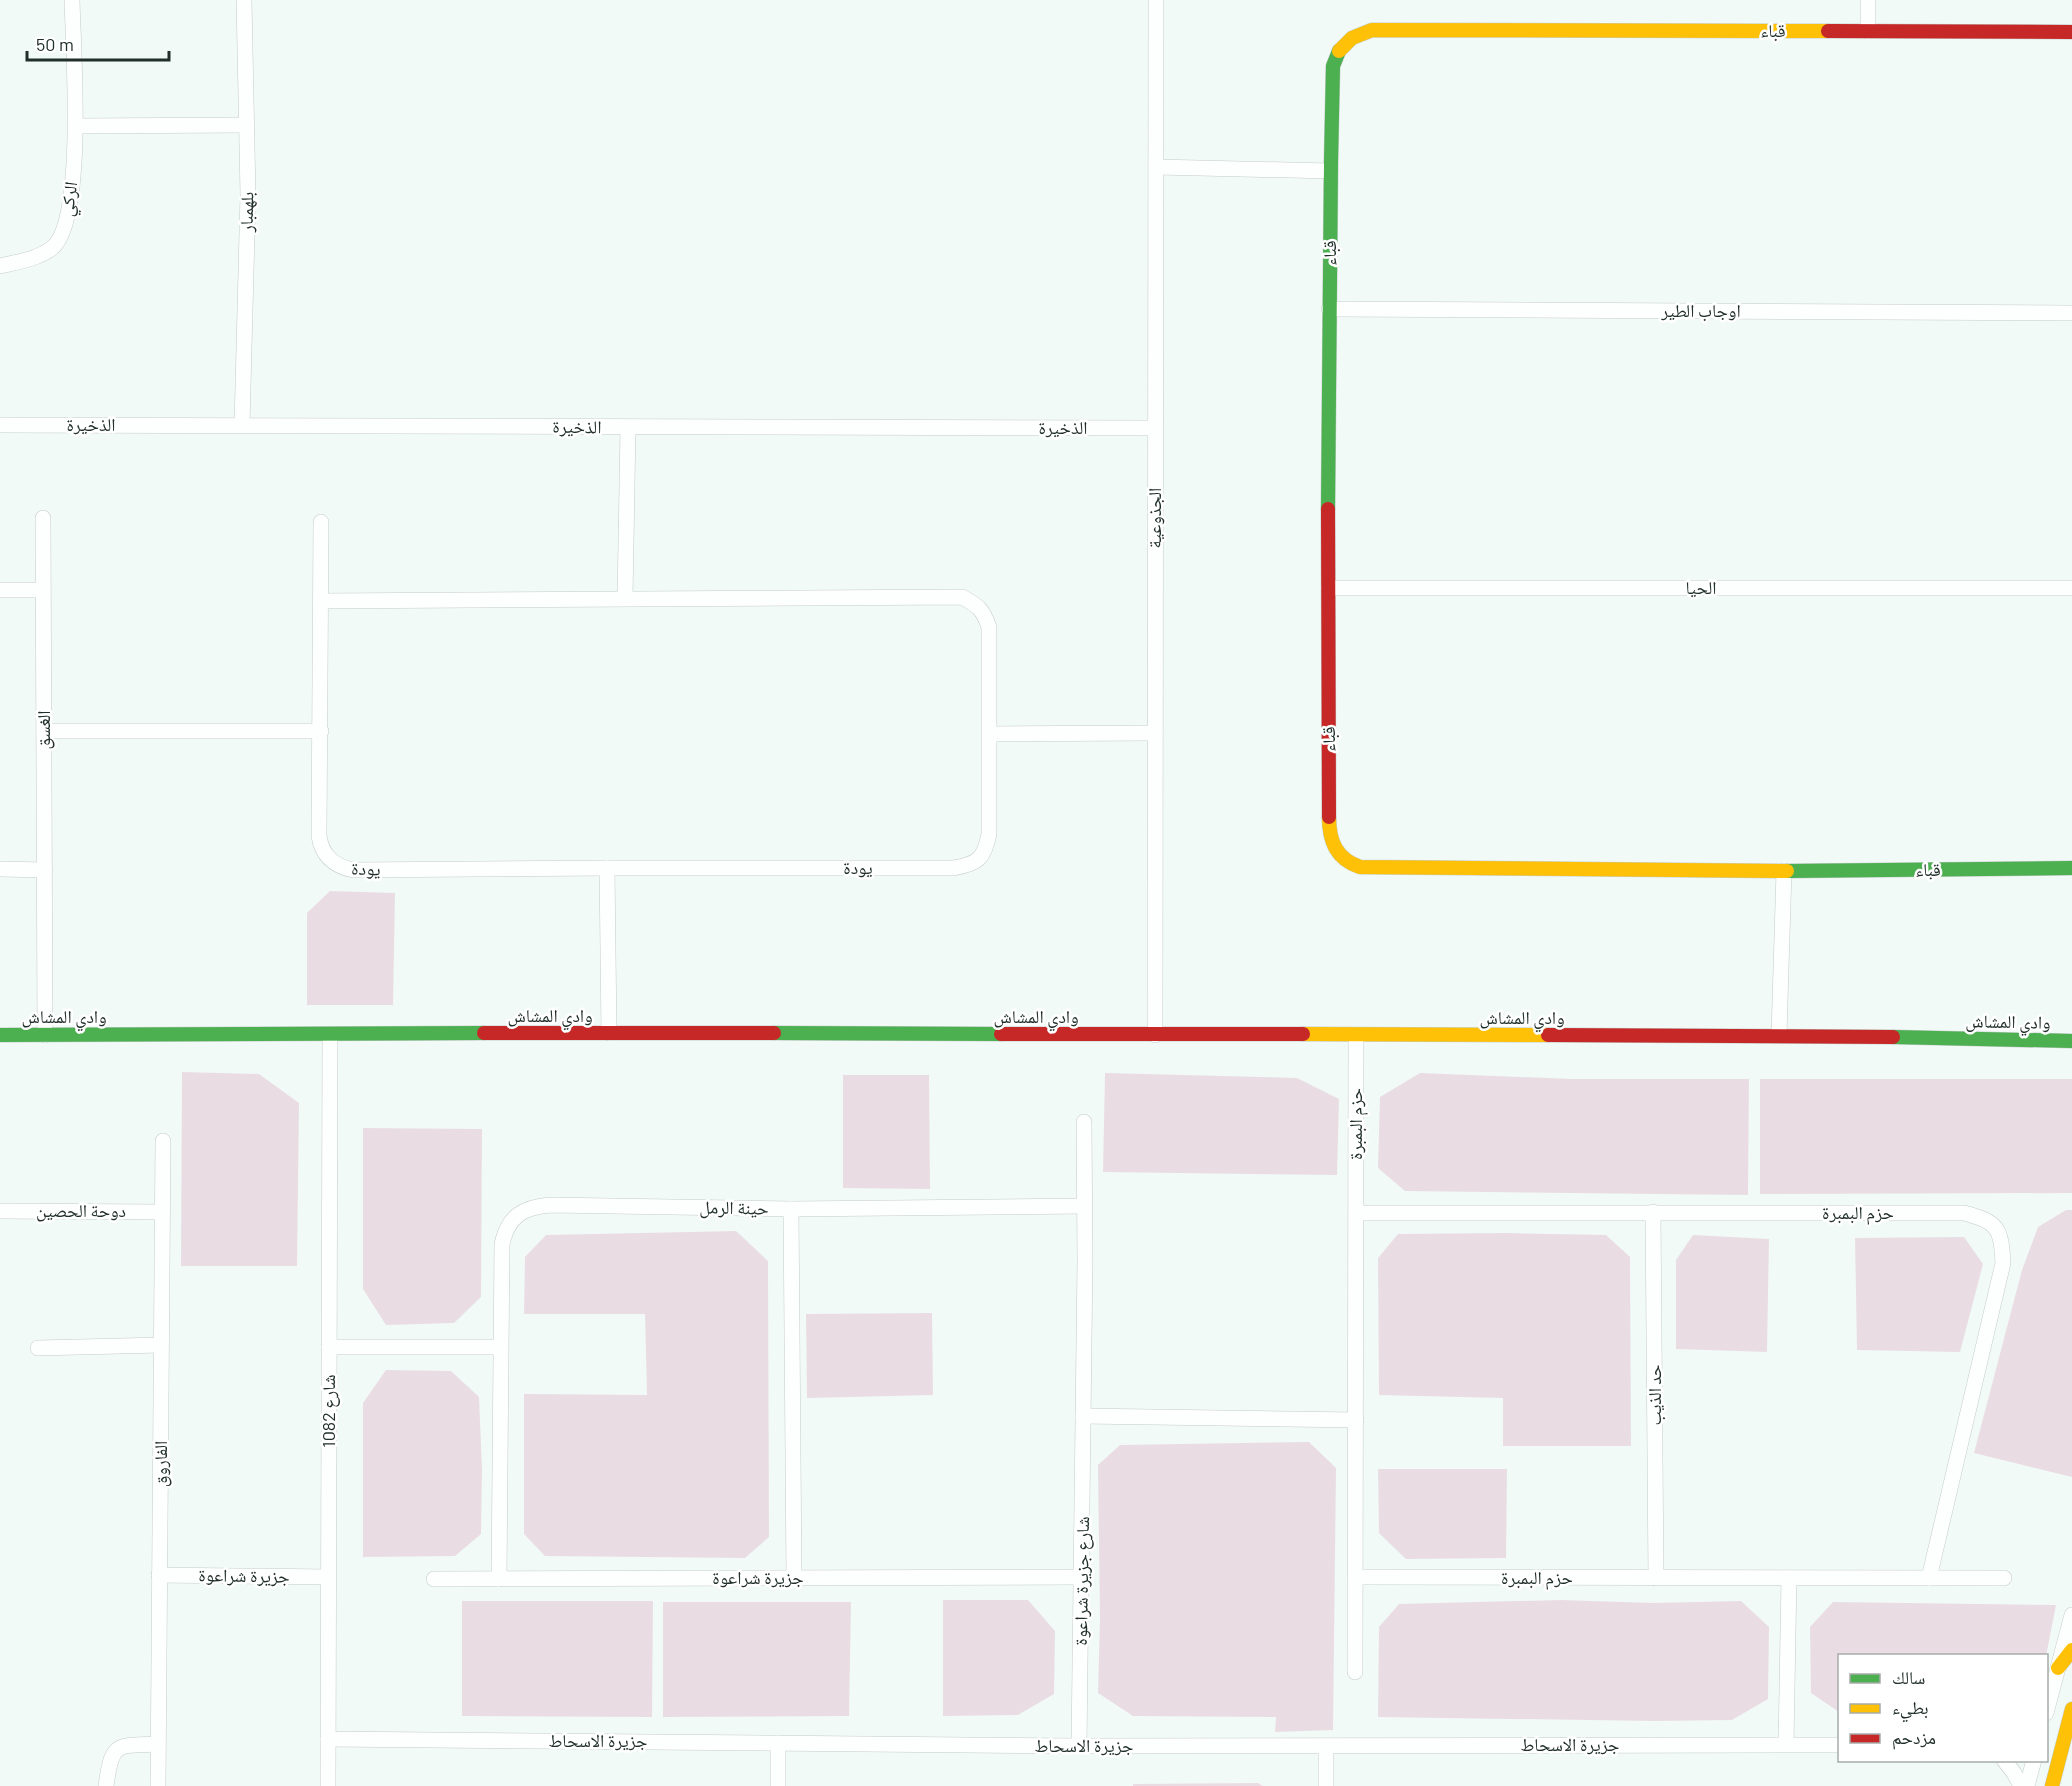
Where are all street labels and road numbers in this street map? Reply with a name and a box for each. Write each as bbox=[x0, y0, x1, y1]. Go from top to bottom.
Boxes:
street label: قباء bbox=[1760, 19, 1786, 42]
street label: الركي bbox=[55, 180, 86, 218]
street label: بلهمبار bbox=[235, 192, 258, 233]
street label: قباء bbox=[1318, 240, 1341, 266]
street label: اوجاب الطير bbox=[1660, 299, 1741, 322]
street label: الذخيرة bbox=[66, 413, 116, 435]
street label: الذخيرة bbox=[552, 415, 602, 438]
street label: الذخيرة bbox=[1038, 416, 1088, 438]
street label: الجذوعية bbox=[1143, 488, 1165, 548]
street label: الحيا bbox=[1685, 576, 1717, 598]
street label: الغسق bbox=[32, 710, 55, 750]
street label: قباء bbox=[1317, 726, 1340, 752]
street label: يودة bbox=[351, 856, 381, 880]
street label: يودة bbox=[843, 856, 873, 878]
street label: قباء bbox=[1915, 858, 1941, 881]
street label: وادي المشاش bbox=[507, 1004, 593, 1031]
street label: وادي المشاش bbox=[21, 1005, 107, 1032]
street label: وادي المشاش bbox=[993, 1005, 1079, 1032]
street label: وادي المشاش bbox=[1479, 1006, 1565, 1033]
street label: وادي المشاش bbox=[1965, 1009, 2051, 1037]
street label: حزم البمبرة bbox=[1344, 1088, 1368, 1160]
street label: حينة الرمل bbox=[699, 1195, 769, 1220]
street label: دوحة الحصين bbox=[36, 1199, 126, 1222]
street label: حزم البمبرة bbox=[1822, 1201, 1894, 1225]
street label: حد الذيب bbox=[1643, 1364, 1666, 1426]
street label: شارع 1082 bbox=[317, 1374, 340, 1448]
street label: الفاروق bbox=[149, 1441, 172, 1487]
street label: شارع جزيرة شراعوة bbox=[1069, 1516, 1094, 1646]
street label: جزيرة شراعوة bbox=[198, 1563, 290, 1587]
street label: جزيرة شراعوة bbox=[712, 1566, 804, 1588]
street label: حزم البمبرة bbox=[1501, 1566, 1573, 1590]
street label: جزيرة الاسحاط bbox=[549, 1729, 647, 1751]
street label: جزيرة الاسحاط bbox=[1521, 1733, 1619, 1755]
street label: جزيرة الاسحاط bbox=[1035, 1734, 1133, 1756]

